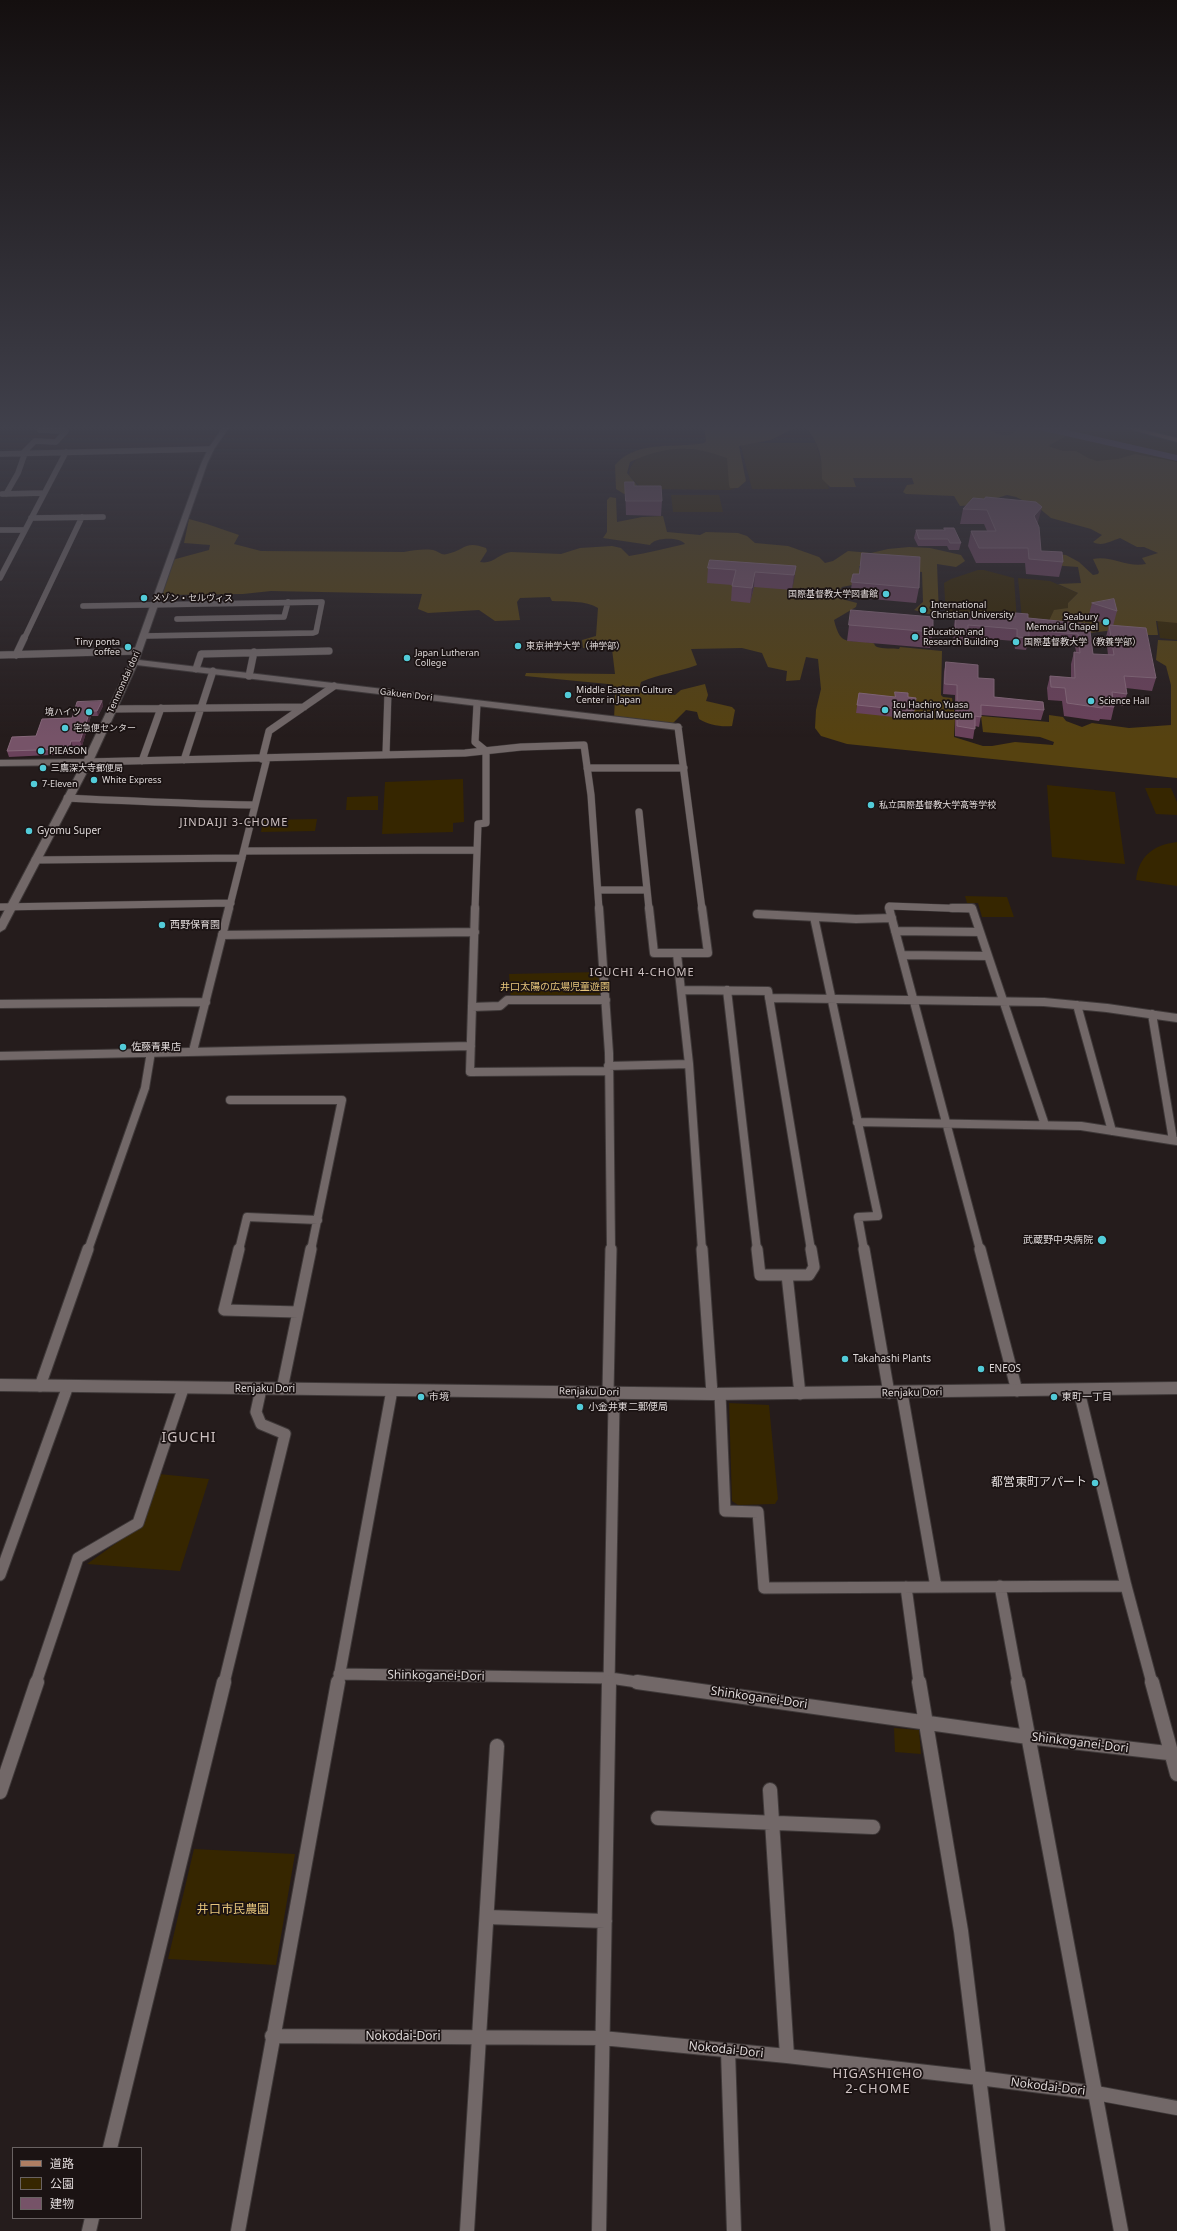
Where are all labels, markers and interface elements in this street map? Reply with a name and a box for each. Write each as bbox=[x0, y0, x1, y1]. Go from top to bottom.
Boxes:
place label: 国際基督教大学図書館 bbox=[788, 589, 878, 599]
marker: 国際基督教大学図書館 bbox=[881, 589, 891, 599]
marker: メゾン・セルヴィス bbox=[139, 593, 149, 603]
place label: メゾン・セルヴィス bbox=[152, 593, 233, 603]
place label: International Christian University bbox=[931, 600, 1013, 621]
marker: International Christian University bbox=[918, 605, 928, 615]
place label: Seabury Memorial Chapel bbox=[1026, 612, 1098, 633]
marker: Seabury Memorial Chapel bbox=[1101, 617, 1111, 627]
place label: Education and Research Building bbox=[923, 627, 999, 648]
marker: Education and Research Building bbox=[910, 632, 920, 642]
place label: Tiny ponta coffee bbox=[75, 637, 120, 658]
marker: 国際基督教大学（教養学部） bbox=[1011, 637, 1021, 647]
place label: 国際基督教大学（教養学部） bbox=[1024, 637, 1141, 647]
marker: 東京神学大学（神学部） bbox=[513, 641, 523, 651]
place label: 東京神学大学（神学部） bbox=[526, 641, 625, 651]
marker: Tiny ponta coffee bbox=[123, 642, 133, 652]
place label: Japan Lutheran College bbox=[415, 648, 479, 669]
street label: Tenmondai dori bbox=[106, 649, 142, 715]
marker: Japan Lutheran College bbox=[402, 653, 412, 663]
place label: Middle Eastern Culture Center in Japan bbox=[576, 685, 673, 706]
street label: Gakuen Dori bbox=[379, 686, 433, 704]
marker: Middle Eastern Culture Center in Japan bbox=[563, 690, 573, 700]
marker: Science Hall bbox=[1086, 696, 1096, 706]
place label: Science Hall bbox=[1099, 696, 1149, 706]
place label: Icu Hachiro Yuasa Memorial Museum bbox=[893, 700, 973, 721]
marker: Icu Hachiro Yuasa Memorial Museum bbox=[880, 705, 890, 715]
place label: 境ハイツ bbox=[45, 707, 81, 717]
marker: 境ハイツ bbox=[84, 707, 94, 717]
marker: 宅急便センター bbox=[60, 723, 70, 733]
place label: 宅急便センター bbox=[73, 723, 136, 733]
marker: PIEASON bbox=[36, 746, 46, 756]
place label: PIEASON bbox=[49, 746, 87, 756]
marker: 三鷹深大寺郵便局 bbox=[38, 763, 48, 773]
place label: 三鷹深大寺郵便局 bbox=[51, 763, 123, 773]
marker: White Express bbox=[89, 775, 99, 785]
place label: White Express bbox=[102, 775, 161, 785]
marker: 7-Eleven bbox=[29, 779, 39, 789]
place label: 7-Eleven bbox=[42, 779, 77, 789]
marker: 私立国際基督教大学高等学校 bbox=[866, 800, 876, 810]
place label: 私立国際基督教大学高等学校 bbox=[879, 800, 996, 810]
district label: JINDAIJI 3-CHOME bbox=[180, 816, 288, 830]
place label: Gyomu Super bbox=[37, 825, 101, 837]
marker: Gyomu Super bbox=[24, 826, 34, 836]
place label: 西野保育園 bbox=[170, 919, 220, 931]
marker: 西野保育園 bbox=[157, 920, 167, 930]
district label: IGUCHI 4-CHOME bbox=[589, 966, 695, 980]
park label: 井口太陽の広場児童遊園 bbox=[500, 981, 610, 993]
place label: 佐藤青果店 bbox=[131, 1041, 181, 1053]
marker: 佐藤青果店 bbox=[118, 1042, 128, 1052]
place label: 武蔵野中央病院 bbox=[1023, 1234, 1093, 1246]
marker: 武蔵野中央病院 bbox=[1096, 1234, 1108, 1246]
place label: Takahashi Plants bbox=[853, 1353, 931, 1365]
marker: Takahashi Plants bbox=[840, 1354, 850, 1364]
place label: ENEOS bbox=[989, 1363, 1021, 1375]
marker: ENEOS bbox=[976, 1364, 986, 1374]
street label: Renjaku Dori bbox=[235, 1383, 295, 1395]
street label: Renjaku Dori bbox=[559, 1385, 619, 1399]
street label: Renjaku Dori bbox=[882, 1386, 942, 1400]
place label: 市境 bbox=[429, 1391, 449, 1403]
place label: 東町一丁目 bbox=[1062, 1391, 1112, 1403]
marker: 市境 bbox=[416, 1392, 426, 1402]
marker: 東町一丁目 bbox=[1049, 1392, 1059, 1402]
place label: 小金井東二郵便局 bbox=[588, 1401, 668, 1413]
marker: 小金井東二郵便局 bbox=[575, 1402, 585, 1412]
district label: IGUCHI bbox=[161, 1430, 217, 1446]
place label: 都営東町アパート bbox=[991, 1476, 1087, 1490]
marker: 都営東町アパート bbox=[1090, 1478, 1100, 1488]
street label: Shinkoganei-Dori bbox=[387, 1668, 485, 1684]
street label: Shinkoganei-Dori bbox=[710, 1684, 808, 1712]
street label: Shinkoganei-Dori bbox=[1031, 1730, 1129, 1756]
park label: 井口市民農園 bbox=[197, 1903, 269, 1917]
street label: Nokodai-Dori bbox=[365, 2030, 441, 2044]
street label: Nokodai-Dori bbox=[688, 2039, 764, 2061]
district label: HIGASHICHO 2-CHOME bbox=[833, 2066, 923, 2097]
street label: Nokodai-Dori bbox=[1010, 2075, 1086, 2099]
legend bbox=[12, 2147, 142, 2219]
text: 道路 bbox=[50, 2155, 74, 2172]
text: 公園 bbox=[50, 2175, 74, 2192]
text: 建物 bbox=[50, 2195, 74, 2212]

